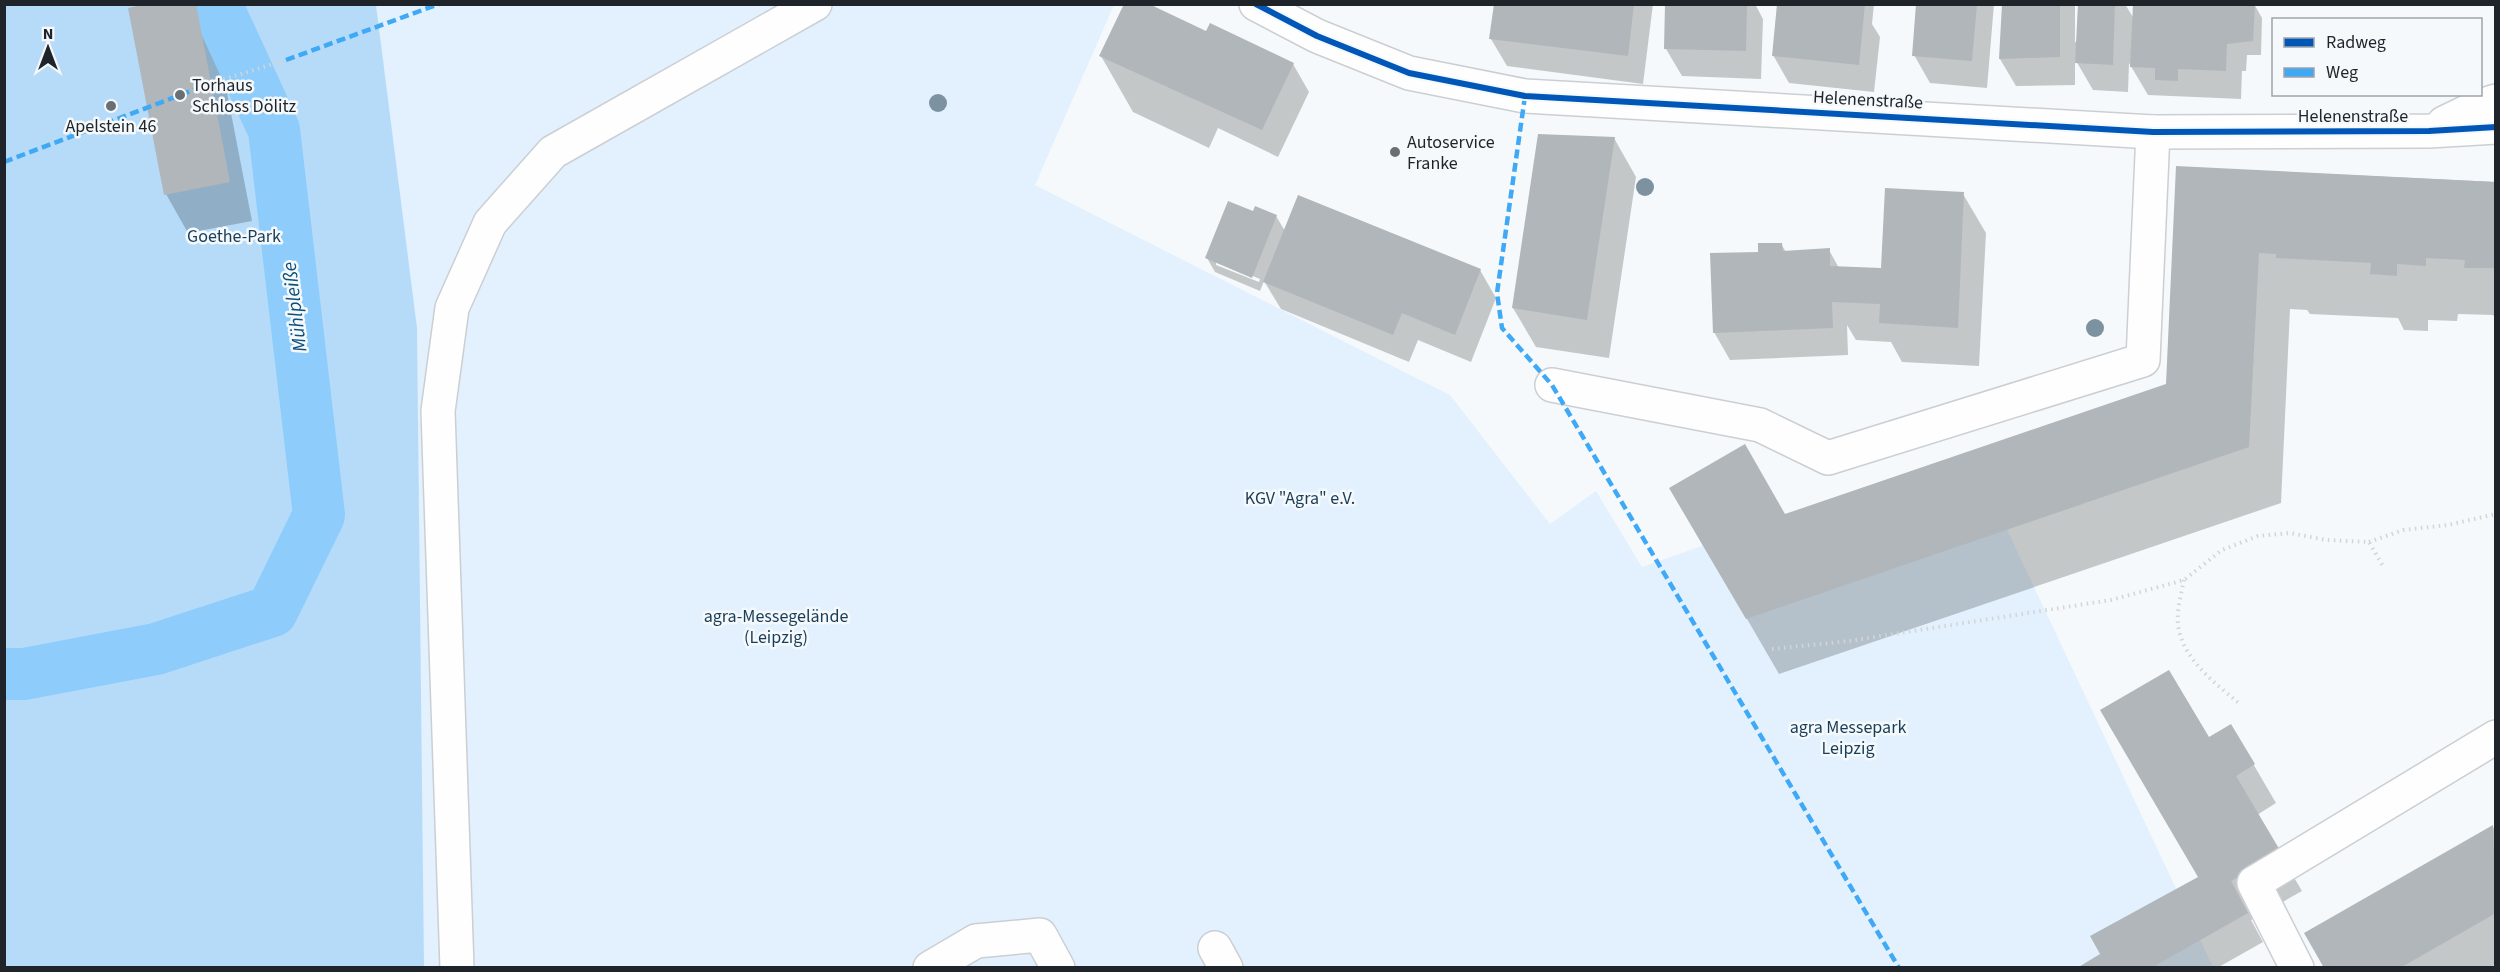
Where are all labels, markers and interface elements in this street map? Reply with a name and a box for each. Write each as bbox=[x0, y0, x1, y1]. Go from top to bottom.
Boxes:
north arrow bbox=[18, 18, 78, 78]
legend bbox=[2272, 18, 2482, 96]
text: N bbox=[43, 23, 53, 45]
text: Radweg bbox=[2326, 30, 2386, 55]
text: Weg bbox=[2326, 60, 2358, 85]
place label: Torhaus Schloss Dölitz bbox=[192, 73, 297, 119]
street label: Helenenstraße bbox=[1812, 85, 1924, 115]
marker: Torhaus Schloss Dölitz bbox=[173, 88, 187, 102]
marker: Apelstein 46 bbox=[104, 99, 118, 113]
street label: Helenenstraße bbox=[2298, 104, 2408, 129]
place label: Apelstein 46 bbox=[66, 114, 157, 139]
place label: Autoservice Franke bbox=[1407, 130, 1495, 176]
marker: Autoservice Franke bbox=[1388, 145, 1402, 159]
park label: Goethe-Park bbox=[187, 224, 281, 249]
water label: Mühlpleiße bbox=[276, 260, 314, 354]
park label: KGV "Agra" e.V. bbox=[1245, 486, 1355, 511]
park label: agra-Messegelände (Leipzig) bbox=[704, 604, 848, 650]
park label: agra Messepark Leipzig bbox=[1790, 715, 1906, 761]

